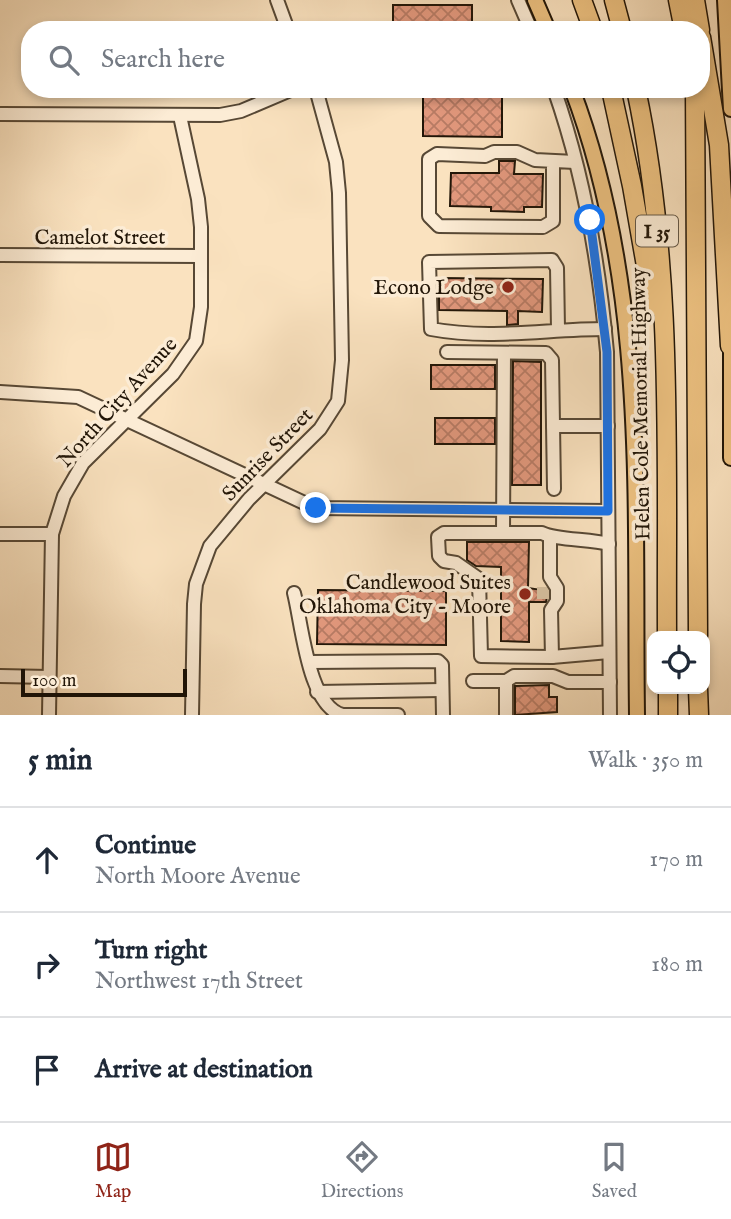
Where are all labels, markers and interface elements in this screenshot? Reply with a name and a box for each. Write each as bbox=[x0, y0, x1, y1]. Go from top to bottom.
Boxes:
search box bbox=[21, 21, 710, 98]
icon: search bbox=[45, 41, 83, 79]
text: Search here bbox=[101, 43, 225, 76]
route start bbox=[574, 204, 605, 235]
road number: I 35 bbox=[636, 216, 678, 246]
street label: Camelot Street bbox=[35, 225, 165, 252]
street label: Helen Cole Memorial Highway bbox=[626, 267, 657, 541]
place label: Econo Lodge bbox=[373, 275, 494, 302]
marker: Econo Lodge bbox=[500, 279, 516, 295]
street label: North City Avenue bbox=[52, 332, 184, 474]
street label: Sunrise Street bbox=[217, 403, 319, 508]
route end bbox=[300, 492, 331, 523]
place label: Candlewood Suites Oklahoma City - Moore bbox=[299, 570, 511, 621]
marker: Candlewood Suites Oklahoma City - Moore bbox=[517, 586, 533, 602]
map controls bbox=[647, 631, 710, 694]
button: locate bbox=[647, 631, 710, 694]
scale bar bbox=[21, 666, 187, 698]
text: 100 m bbox=[32, 669, 76, 693]
text: 5 min bbox=[28, 742, 93, 780]
text: Walk · 350 m bbox=[588, 746, 703, 775]
text: Continue bbox=[95, 829, 196, 862]
icon: ahead bbox=[28, 841, 66, 879]
text: 170 m bbox=[650, 845, 703, 874]
text: North Moore Avenue bbox=[95, 862, 301, 891]
text: Turn right bbox=[95, 934, 208, 967]
icon: right bbox=[28, 946, 66, 984]
text: 180 m bbox=[651, 950, 703, 979]
text: Northwest 17th Street bbox=[95, 967, 303, 996]
icon: arrive bbox=[28, 1051, 66, 1089]
text: Arrive at destination bbox=[95, 1053, 313, 1086]
tab: Map bbox=[94, 1138, 132, 1204]
tab: Directions bbox=[321, 1138, 403, 1204]
tab: Saved bbox=[592, 1138, 637, 1204]

